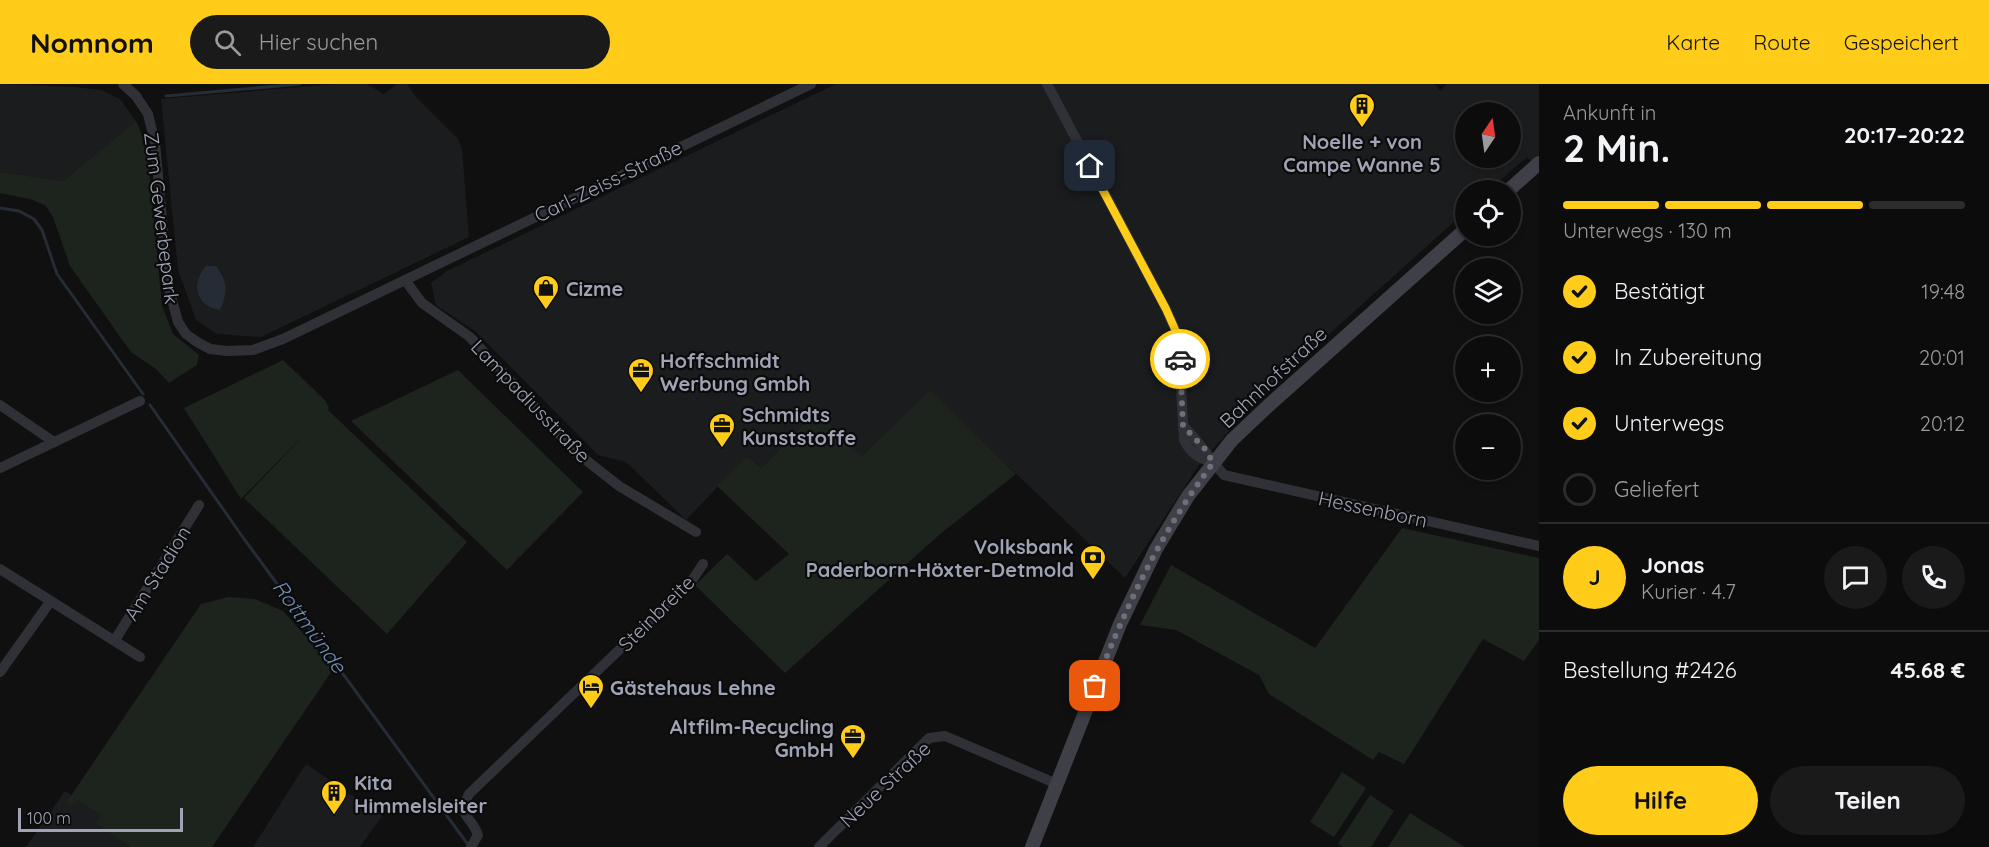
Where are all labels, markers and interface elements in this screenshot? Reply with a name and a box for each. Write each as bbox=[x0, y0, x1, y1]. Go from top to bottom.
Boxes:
search box bbox=[190, 15, 610, 69]
text: Nomnom bbox=[30, 25, 154, 60]
icon: search bbox=[211, 26, 244, 59]
text: Hier suchen bbox=[259, 28, 378, 56]
text: Karte bbox=[1666, 29, 1720, 55]
text: Route bbox=[1753, 29, 1811, 55]
text: Gespeichert bbox=[1844, 29, 1959, 55]
building icon: Noelle + von Campe Wanne 5 bbox=[1347, 91, 1377, 129]
text: Ankunft in bbox=[1563, 100, 1656, 125]
north arrow bbox=[1455, 102, 1521, 168]
map controls bbox=[1455, 102, 1521, 480]
text: 20:17–20:22 bbox=[1844, 121, 1965, 149]
text: 2 Min. bbox=[1563, 123, 1670, 172]
place label: Noelle + von Campe Wanne 5 bbox=[1283, 129, 1441, 177]
street label: Zum Gewerbepark bbox=[139, 131, 185, 305]
street label: Carl-Zeiss-Straße bbox=[530, 134, 686, 228]
pin bbox=[1064, 140, 1115, 191]
icon: home bbox=[1073, 149, 1106, 182]
button: locate bbox=[1455, 180, 1521, 246]
text: Unterwegs · 130 m bbox=[1563, 218, 1732, 243]
button: layers bbox=[1455, 258, 1521, 324]
shop icon: Cizme bbox=[531, 273, 561, 311]
icon: check bbox=[1563, 275, 1596, 308]
place label: Cizme bbox=[566, 276, 623, 301]
text: Bestätigt bbox=[1614, 277, 1705, 305]
text: 19:48 bbox=[1921, 279, 1965, 304]
street label: Bahnhofstraße bbox=[1214, 321, 1332, 433]
courier bbox=[1150, 329, 1210, 389]
street label: Lampadiusstraße bbox=[466, 334, 596, 468]
button: + bbox=[1455, 336, 1521, 402]
icon: check bbox=[1563, 341, 1596, 374]
icon: car bbox=[1164, 343, 1197, 376]
text: In Zubereitung bbox=[1614, 343, 1762, 371]
text: 20:01 bbox=[1919, 345, 1965, 370]
place label: Hoffschmidt Werbung Gmbh bbox=[660, 348, 810, 396]
office icon: Hoffschmidt Werbung Gmbh bbox=[626, 356, 656, 394]
place label: Schmidts Kunststoffe bbox=[742, 402, 856, 450]
icon: check bbox=[1563, 407, 1596, 440]
text: Unterwegs bbox=[1614, 409, 1724, 437]
office icon: Schmidts Kunststoffe bbox=[707, 411, 737, 449]
text: 20:12 bbox=[1920, 411, 1965, 436]
button: − bbox=[1455, 414, 1521, 480]
text: Geliefert bbox=[1614, 475, 1699, 503]
street label: Hessenborn bbox=[1316, 485, 1430, 533]
street label: Am Stadion bbox=[118, 521, 196, 625]
place label: Volksbank Paderborn-Höxter-Detmold bbox=[806, 534, 1074, 582]
bank icon: Volksbank Paderborn-Höxter-Detmold bbox=[1078, 543, 1108, 581]
button: chat bbox=[1824, 546, 1887, 609]
button: phone bbox=[1902, 546, 1965, 609]
text: Jonas bbox=[1641, 551, 1704, 579]
text: J bbox=[1588, 563, 1601, 591]
street label: Steinbreite bbox=[613, 570, 699, 656]
water label: Rottmünde bbox=[268, 574, 353, 679]
text: Kurier · 4.7 bbox=[1641, 579, 1736, 604]
text: Bestellung #2426 bbox=[1563, 656, 1737, 684]
text: 45.68 € bbox=[1891, 656, 1965, 684]
pin bbox=[1069, 660, 1120, 711]
icon: bag bbox=[1078, 669, 1111, 702]
hotel icon: Gästehaus Lehne bbox=[576, 672, 606, 710]
place label: Gästehaus Lehne bbox=[610, 675, 776, 700]
place label: Altfilm-Recycling GmbH bbox=[670, 714, 834, 762]
office icon: Altfilm-Recycling GmbH bbox=[838, 722, 868, 760]
street label: Neue Straße bbox=[834, 736, 936, 832]
button: Hilfe bbox=[1563, 766, 1758, 835]
button: Teilen bbox=[1770, 766, 1965, 835]
place label: Kita Himmelsleiter bbox=[354, 770, 487, 818]
building icon: Kita Himmelsleiter bbox=[319, 778, 349, 816]
scale bar bbox=[18, 805, 183, 832]
text: 100 m bbox=[27, 808, 71, 828]

